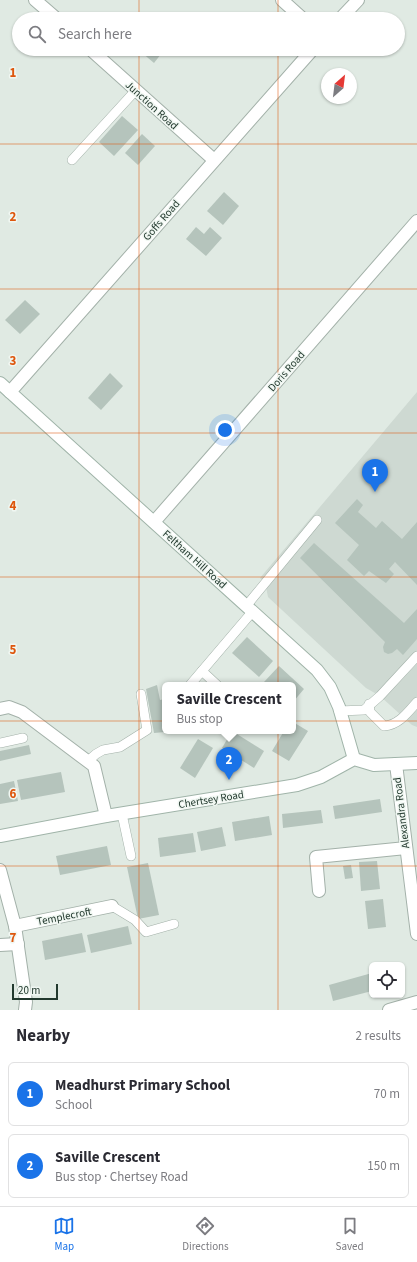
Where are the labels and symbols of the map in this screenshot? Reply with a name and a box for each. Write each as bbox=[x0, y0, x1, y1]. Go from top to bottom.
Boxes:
text: 1 bbox=[10, 64, 17, 82]
north arrow bbox=[321, 68, 357, 104]
street label: Junction Road bbox=[122, 78, 181, 133]
street label: Goffs Road bbox=[139, 197, 183, 244]
text: 2 bbox=[10, 208, 17, 226]
street label: Doris Road bbox=[264, 348, 308, 395]
text: 3 bbox=[10, 352, 17, 370]
your location bbox=[215, 420, 235, 440]
pin: 1 bbox=[362, 459, 388, 492]
text: 4 bbox=[10, 497, 17, 515]
street label: Feltham Hill Road bbox=[159, 527, 230, 592]
text: 5 bbox=[10, 641, 17, 659]
pin: 2 bbox=[216, 747, 242, 780]
street label: Alexandra Road bbox=[390, 777, 413, 849]
text: 6 bbox=[10, 785, 17, 803]
street label: Chertsey Road bbox=[177, 787, 245, 812]
street label: Templecroft bbox=[36, 904, 93, 929]
text: 7 bbox=[10, 929, 17, 947]
scale bar bbox=[12, 982, 58, 1001]

